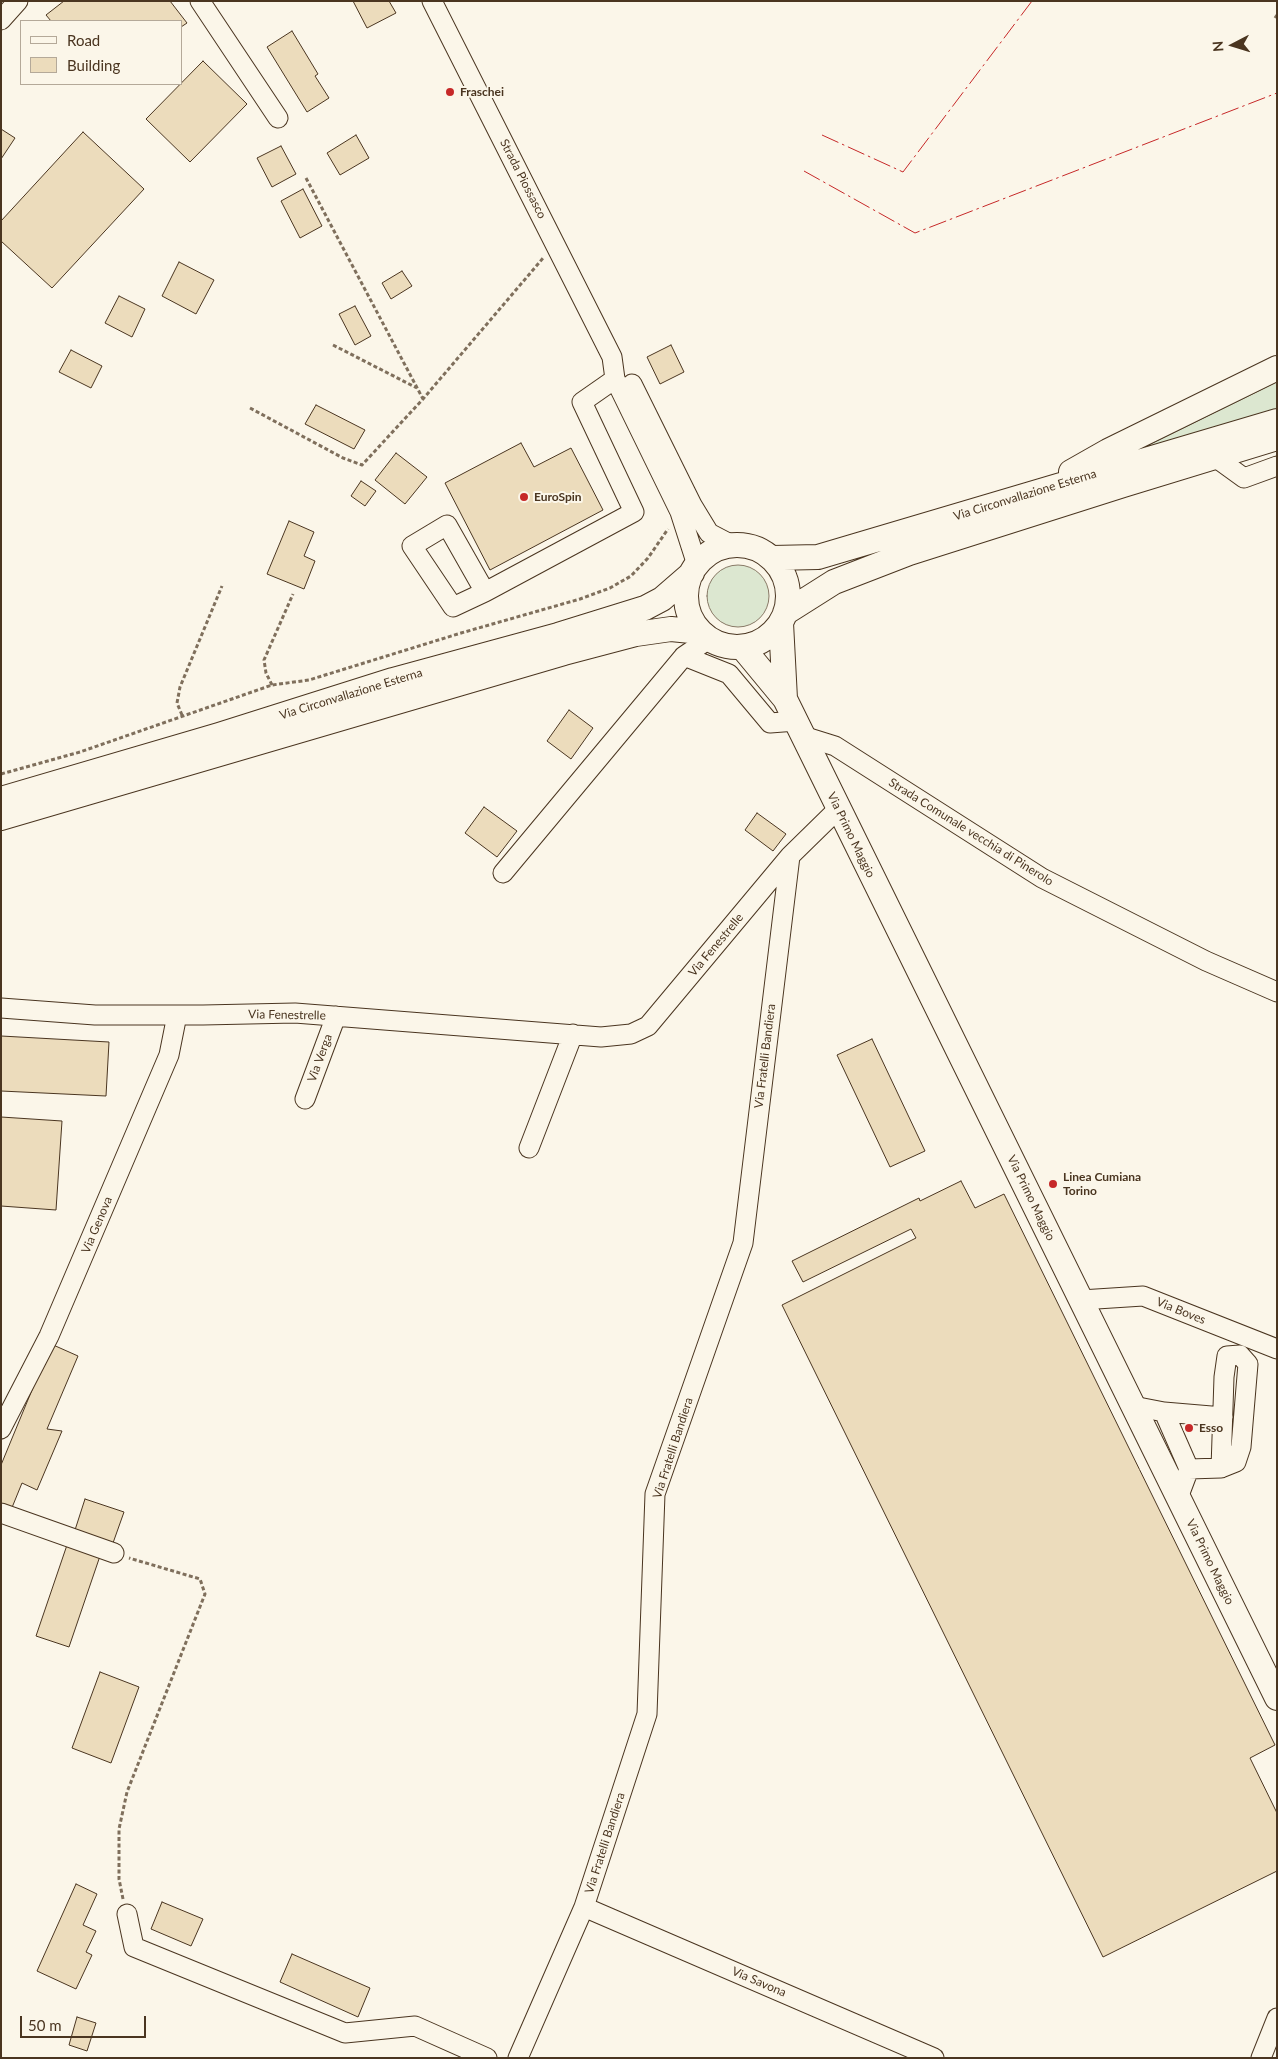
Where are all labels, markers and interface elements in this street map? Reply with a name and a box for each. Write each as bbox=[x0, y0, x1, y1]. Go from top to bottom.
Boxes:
legend bbox=[20, 20, 182, 85]
north arrow bbox=[1208, 20, 1258, 70]
text: Road bbox=[67, 31, 100, 49]
text: N bbox=[1209, 40, 1226, 52]
text: Building bbox=[67, 56, 120, 74]
place label: Fraschei bbox=[460, 85, 504, 99]
marker: Fraschei bbox=[444, 86, 456, 98]
street label: Strada Piossasco bbox=[497, 137, 549, 221]
street label: Via Circonvallazione Esterna bbox=[952, 466, 1098, 524]
place label: EuroSpin bbox=[534, 490, 582, 504]
marker: EuroSpin bbox=[518, 491, 530, 503]
street label: Via Circonvallazione Esterna bbox=[278, 665, 424, 723]
street label: Strada Comunale vecchia di Pinerolo bbox=[886, 775, 1056, 889]
street label: Via Primo Maggio bbox=[824, 790, 878, 880]
street label: Via Fenestrelle bbox=[686, 911, 746, 979]
street label: Via Fratelli Bandiera bbox=[751, 1003, 779, 1109]
street label: Via Fenestrelle bbox=[248, 1007, 326, 1023]
street label: Via Verga bbox=[305, 1032, 335, 1084]
street label: Via Primo Maggio bbox=[1004, 1153, 1058, 1243]
place label: Linea Cumiana Torino bbox=[1063, 1170, 1141, 1198]
marker: Linea Cumiana Torino bbox=[1047, 1178, 1059, 1190]
street label: Via Genova bbox=[79, 1194, 115, 1256]
street label: Via Boves bbox=[1154, 1295, 1208, 1327]
street label: Via Fratelli Bandiera bbox=[650, 1396, 696, 1500]
place label: Esso bbox=[1199, 1421, 1223, 1435]
marker: Esso bbox=[1183, 1422, 1195, 1434]
street label: Via Primo Maggio bbox=[1183, 1517, 1237, 1607]
street label: Via Fratelli Bandiera bbox=[582, 1791, 628, 1895]
street label: Via Savona bbox=[730, 1964, 788, 2000]
scale bar bbox=[22, 2006, 149, 2038]
text: 50 m bbox=[28, 2016, 62, 2034]

